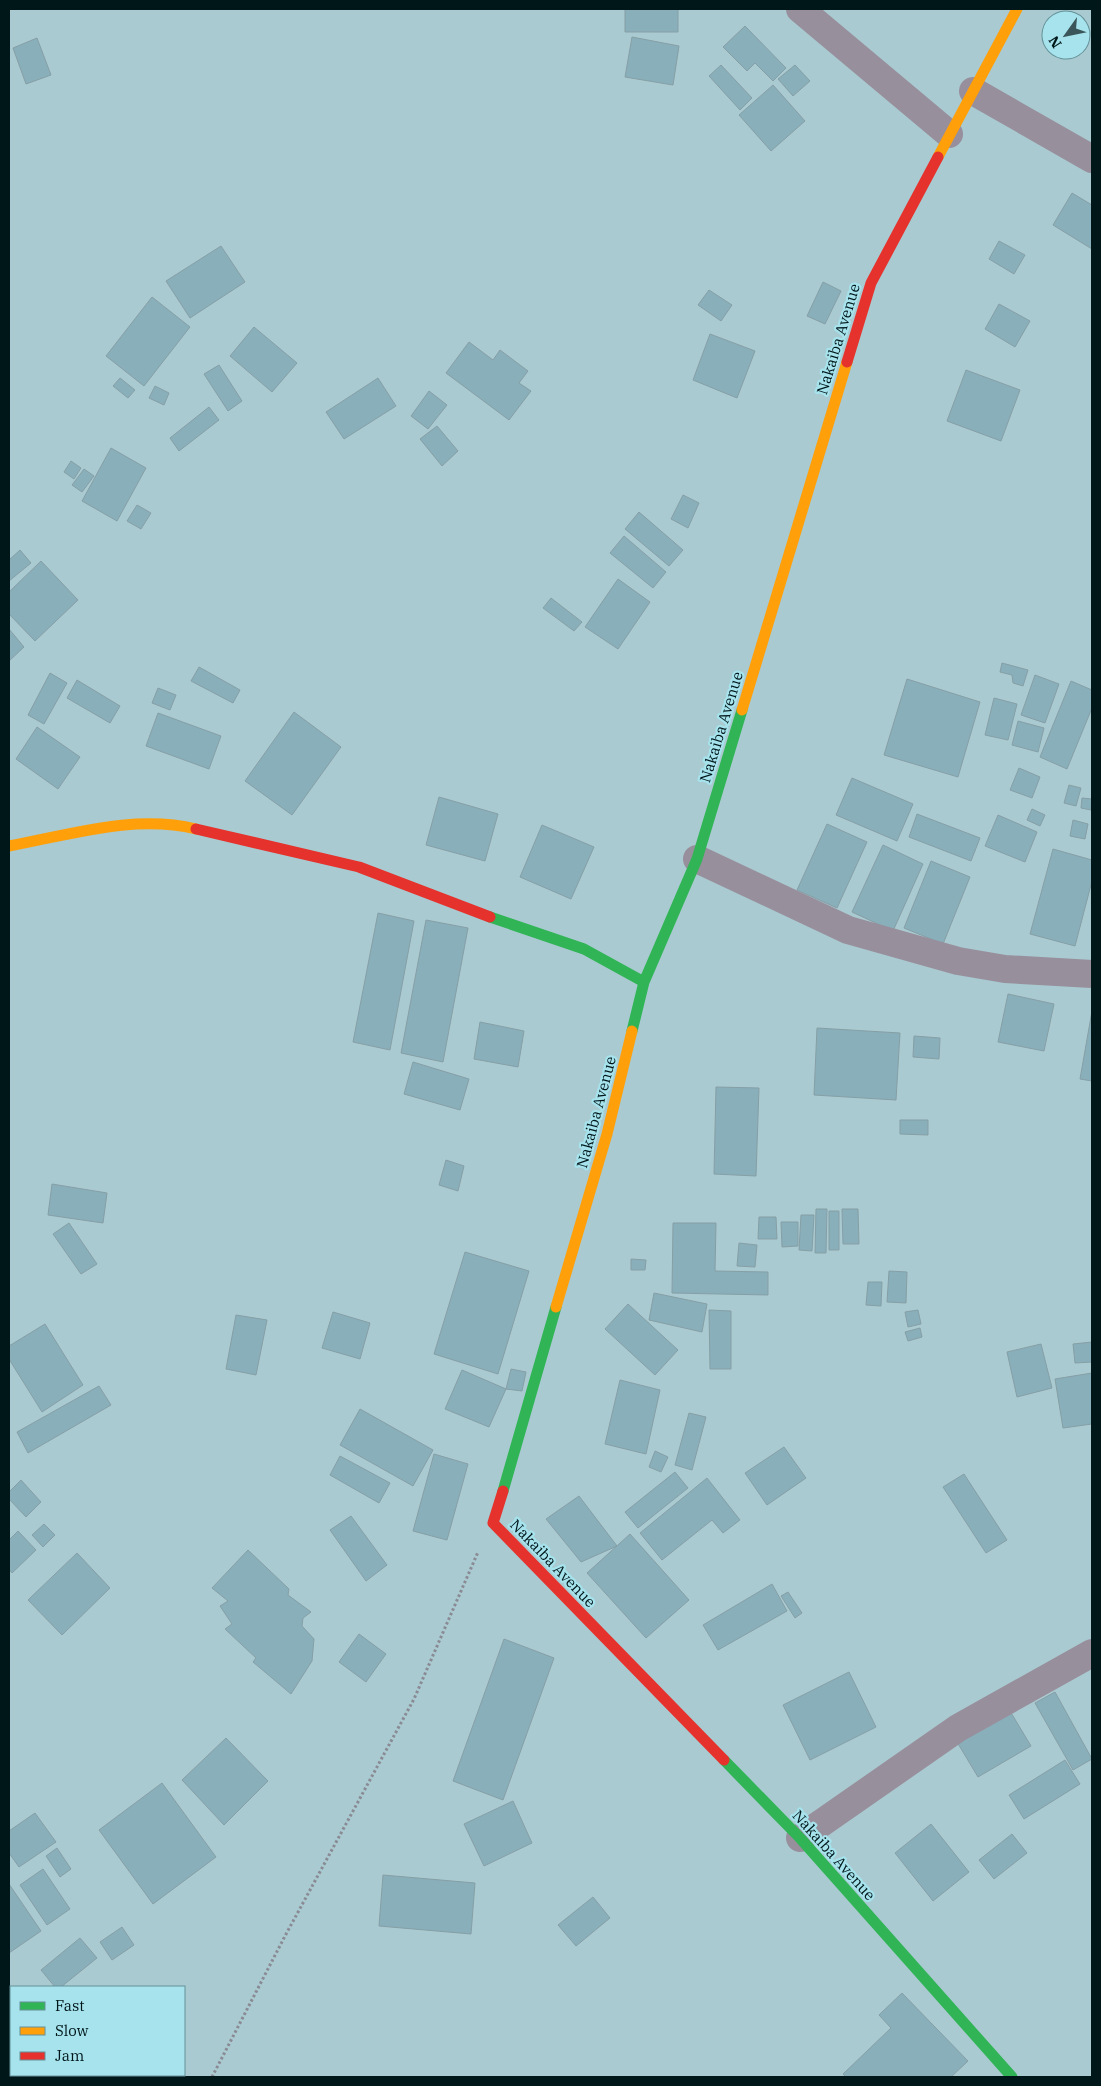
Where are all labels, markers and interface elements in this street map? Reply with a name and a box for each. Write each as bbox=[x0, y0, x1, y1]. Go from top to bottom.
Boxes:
north arrow bbox=[1041, 10, 1091, 60]
text: N bbox=[1045, 33, 1066, 52]
street label: Nakaiba Avenue bbox=[812, 281, 864, 397]
street label: Nakaiba Avenue bbox=[695, 669, 747, 785]
street label: Nakaiba Avenue bbox=[572, 1054, 620, 1170]
street label: Nakaiba Avenue bbox=[506, 1515, 600, 1611]
street label: Nakaiba Avenue bbox=[788, 1806, 880, 1904]
legend bbox=[10, 1986, 185, 2076]
text: Fast bbox=[55, 1996, 85, 2015]
text: Slow bbox=[55, 2021, 89, 2040]
text: Jam bbox=[55, 2046, 84, 2065]

